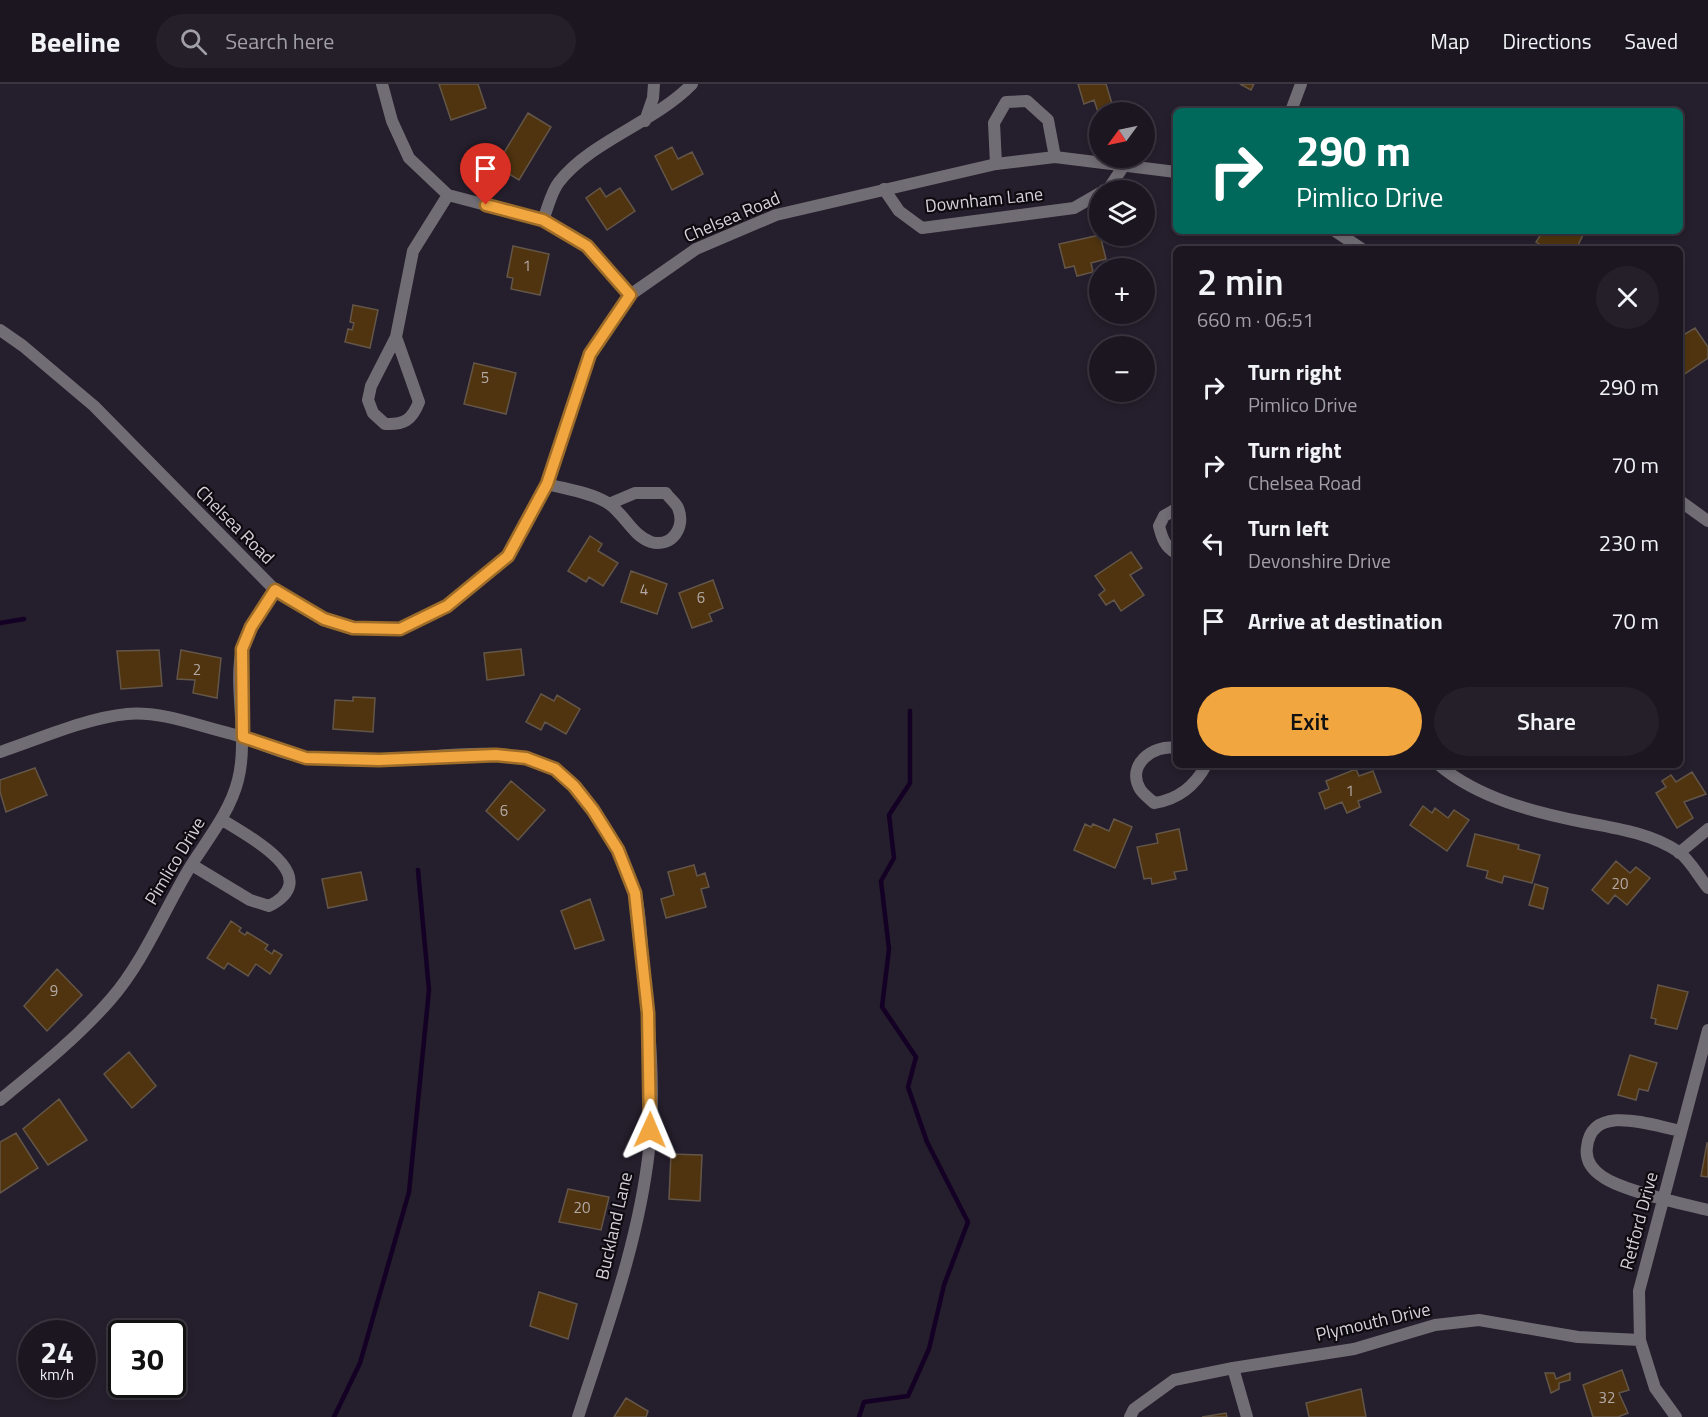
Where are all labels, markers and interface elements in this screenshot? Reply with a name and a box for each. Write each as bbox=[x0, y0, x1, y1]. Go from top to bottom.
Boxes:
search box bbox=[156, 14, 576, 68]
text: Beeline bbox=[30, 20, 120, 63]
text: Search here bbox=[225, 24, 334, 58]
icon: search bbox=[177, 25, 210, 58]
text: Map bbox=[1430, 25, 1470, 57]
text: Directions bbox=[1503, 25, 1592, 57]
text: Saved bbox=[1625, 25, 1678, 57]
north arrow bbox=[1089, 102, 1155, 168]
map controls bbox=[1089, 102, 1155, 402]
text: 290 m bbox=[1296, 118, 1411, 182]
icon: right bbox=[1197, 132, 1275, 210]
pin bbox=[460, 143, 511, 205]
icon: arrive bbox=[469, 152, 502, 185]
text: Pimlico Drive bbox=[1296, 176, 1444, 217]
street label: Downham Lane bbox=[924, 180, 1044, 219]
button: layers bbox=[1089, 180, 1155, 246]
street label: Chelsea Road bbox=[680, 184, 784, 249]
house number: 1 bbox=[523, 254, 531, 277]
text: 2 min bbox=[1197, 254, 1284, 309]
button: + bbox=[1089, 258, 1155, 324]
button: close bbox=[1596, 266, 1659, 329]
text: 660 m · 06:51 bbox=[1197, 304, 1314, 335]
button: − bbox=[1089, 336, 1155, 402]
text: Turn right bbox=[1248, 355, 1342, 389]
house number: 5 bbox=[481, 366, 489, 389]
text: 290 m bbox=[1599, 370, 1659, 404]
icon: right bbox=[1197, 371, 1230, 404]
text: Pimlico Drive bbox=[1248, 389, 1357, 420]
text: Turn right bbox=[1248, 433, 1342, 467]
text: 70 m bbox=[1611, 448, 1659, 482]
icon: right bbox=[1197, 449, 1230, 482]
text: Chelsea Road bbox=[1248, 467, 1361, 498]
street label: Chelsea Road bbox=[190, 479, 281, 570]
text: Turn left bbox=[1248, 511, 1329, 545]
text: 230 m bbox=[1599, 526, 1659, 560]
icon: left bbox=[1197, 527, 1230, 560]
text: Devonshire Drive bbox=[1248, 545, 1391, 576]
house number: 4 bbox=[640, 578, 648, 601]
house number: 6 bbox=[697, 586, 705, 609]
text: Arrive at destination bbox=[1248, 604, 1443, 638]
text: 70 m bbox=[1611, 604, 1659, 638]
icon: arrive bbox=[1197, 605, 1230, 638]
house number: 2 bbox=[193, 658, 201, 681]
button: Exit bbox=[1197, 687, 1422, 756]
button: Share bbox=[1434, 687, 1659, 756]
house number: 1 bbox=[1346, 779, 1354, 802]
house number: 6 bbox=[500, 799, 508, 822]
street label: Pimlico Drive bbox=[138, 812, 211, 910]
house number: 20 bbox=[1612, 872, 1628, 895]
house number: 9 bbox=[50, 979, 58, 1002]
position arrow bbox=[618, 1098, 682, 1162]
street label: Buckland Lane bbox=[588, 1169, 639, 1282]
street label: Retford Drive bbox=[1612, 1169, 1665, 1273]
house number: 20 bbox=[574, 1196, 590, 1219]
street label: Plymouth Drive bbox=[1313, 1295, 1433, 1348]
speed limit sign: 30 bbox=[108, 1320, 186, 1398]
text: 24 bbox=[40, 1329, 74, 1375]
text: km/h bbox=[40, 1363, 74, 1386]
house number: 32 bbox=[1599, 1386, 1615, 1409]

